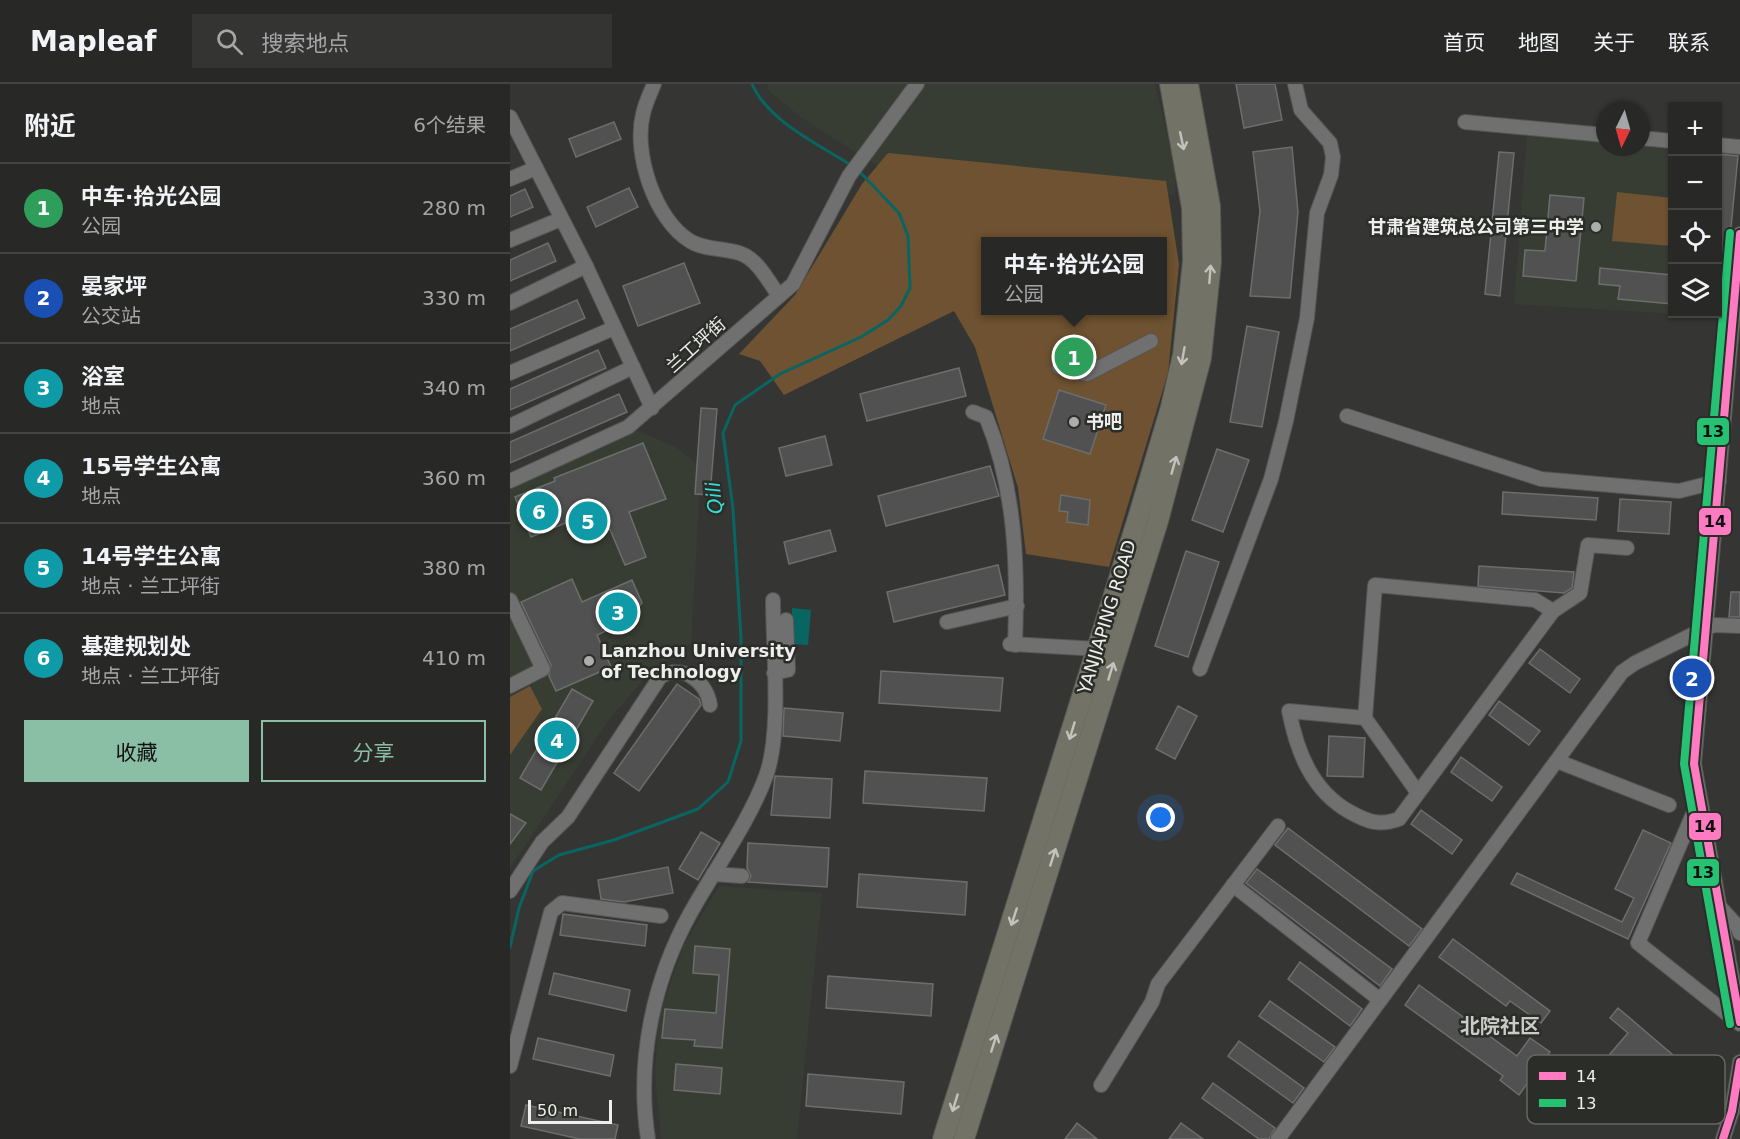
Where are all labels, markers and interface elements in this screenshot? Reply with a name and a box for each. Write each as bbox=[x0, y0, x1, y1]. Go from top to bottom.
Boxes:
search box bbox=[192, 14, 612, 68]
text: Mapleaf bbox=[30, 25, 156, 58]
icon: search bbox=[213, 25, 246, 58]
text: 搜索地点 bbox=[261, 31, 349, 56]
text: 首页 bbox=[1443, 31, 1485, 55]
text: 地图 bbox=[1518, 31, 1560, 55]
text: 关于 bbox=[1593, 31, 1635, 55]
text: 联系 bbox=[1668, 31, 1710, 55]
north arrow bbox=[1596, 102, 1650, 156]
map controls bbox=[1668, 102, 1722, 318]
button: + bbox=[1668, 102, 1722, 156]
text: 附近 bbox=[24, 111, 76, 141]
text: 6个结果 bbox=[413, 113, 486, 137]
one-way arrow bbox=[1177, 131, 1188, 151]
button: − bbox=[1668, 156, 1722, 210]
text: 中车·拾光公园 bbox=[81, 184, 221, 209]
text: 1 bbox=[37, 196, 50, 220]
text: 280 m bbox=[422, 196, 486, 220]
button: locate bbox=[1668, 210, 1722, 264]
text: 公园 bbox=[81, 214, 121, 238]
place label: 甘肃省建筑总公司第三中学 bbox=[1368, 216, 1584, 237]
marker: 甘肃省建筑总公司第三中学 bbox=[1589, 220, 1603, 234]
popup bbox=[981, 237, 1167, 315]
text: 中车·拾光公园 bbox=[1004, 252, 1144, 277]
one-way arrow bbox=[1204, 264, 1215, 284]
button: layers bbox=[1668, 264, 1722, 318]
text: 晏家坪 bbox=[81, 274, 147, 299]
text: 公园 bbox=[1004, 282, 1044, 306]
text: 2 bbox=[37, 286, 50, 310]
text: 330 m bbox=[422, 286, 486, 310]
text: 公交站 bbox=[81, 304, 141, 328]
street label: 兰工坪街 bbox=[662, 313, 729, 377]
pin: 1 bbox=[1054, 334, 1094, 380]
one-way arrow bbox=[1177, 346, 1188, 365]
text: 浴室 bbox=[81, 364, 125, 389]
text: 3 bbox=[37, 376, 50, 400]
text: 340 m bbox=[422, 376, 486, 400]
text: 地点 bbox=[81, 394, 121, 418]
place label: 书吧 bbox=[1086, 411, 1122, 432]
marker: 书吧 bbox=[1067, 415, 1081, 429]
line badge: 13 bbox=[1696, 417, 1730, 446]
text: 13 bbox=[1702, 422, 1724, 441]
text: 15号学生公寓 bbox=[81, 454, 222, 479]
one-way arrow bbox=[1169, 456, 1180, 475]
text: 4 bbox=[37, 466, 50, 490]
text: 360 m bbox=[422, 466, 486, 490]
water label: Qili bbox=[701, 480, 727, 515]
text: 地点 bbox=[81, 484, 121, 508]
pin: 6 bbox=[519, 488, 558, 534]
pin: 5 bbox=[568, 498, 608, 544]
line badge: 14 bbox=[1698, 507, 1732, 536]
text: 14 bbox=[1704, 512, 1726, 531]
street label: YANJIAPING ROAD bbox=[1073, 537, 1140, 697]
text: 14号学生公寓 bbox=[81, 544, 222, 569]
text: 5 bbox=[37, 556, 50, 580]
text: 380 m bbox=[422, 556, 486, 580]
text: 地点 · 兰工坪街 bbox=[81, 574, 220, 598]
pin: 3 bbox=[598, 590, 638, 634]
text: 基建规划处 bbox=[81, 634, 191, 659]
place label: Lanzhou University of Technology bbox=[601, 640, 796, 682]
text: 6 bbox=[37, 646, 50, 670]
text: 410 m bbox=[422, 646, 486, 670]
marker: Lanzhou University of Technology bbox=[582, 654, 596, 668]
pin: 2 bbox=[1672, 656, 1712, 700]
one-way arrow bbox=[1106, 662, 1117, 681]
text: 地点 · 兰工坪街 bbox=[81, 664, 220, 688]
pin: 4 bbox=[538, 718, 576, 762]
button: 收藏 bbox=[24, 720, 249, 782]
button: 分享 bbox=[261, 720, 486, 782]
one-way arrow bbox=[1066, 721, 1077, 740]
your location bbox=[1146, 803, 1175, 832]
line badge: 14 bbox=[1688, 812, 1722, 841]
text: 14 bbox=[1694, 817, 1716, 836]
one-way arrow bbox=[1048, 848, 1059, 867]
line badge: 13 bbox=[1686, 858, 1720, 887]
text: 13 bbox=[1692, 863, 1714, 882]
one-way arrow bbox=[1007, 907, 1018, 926]
district label: 北院社区 bbox=[1460, 1014, 1540, 1038]
one-way arrow bbox=[989, 1034, 1000, 1053]
legend bbox=[1527, 1055, 1725, 1124]
text: 14 bbox=[1576, 1067, 1596, 1086]
one-way arrow bbox=[948, 1093, 959, 1112]
text: 13 bbox=[1576, 1094, 1596, 1113]
scale bar bbox=[528, 1097, 612, 1124]
text: 50 m bbox=[537, 1101, 578, 1120]

